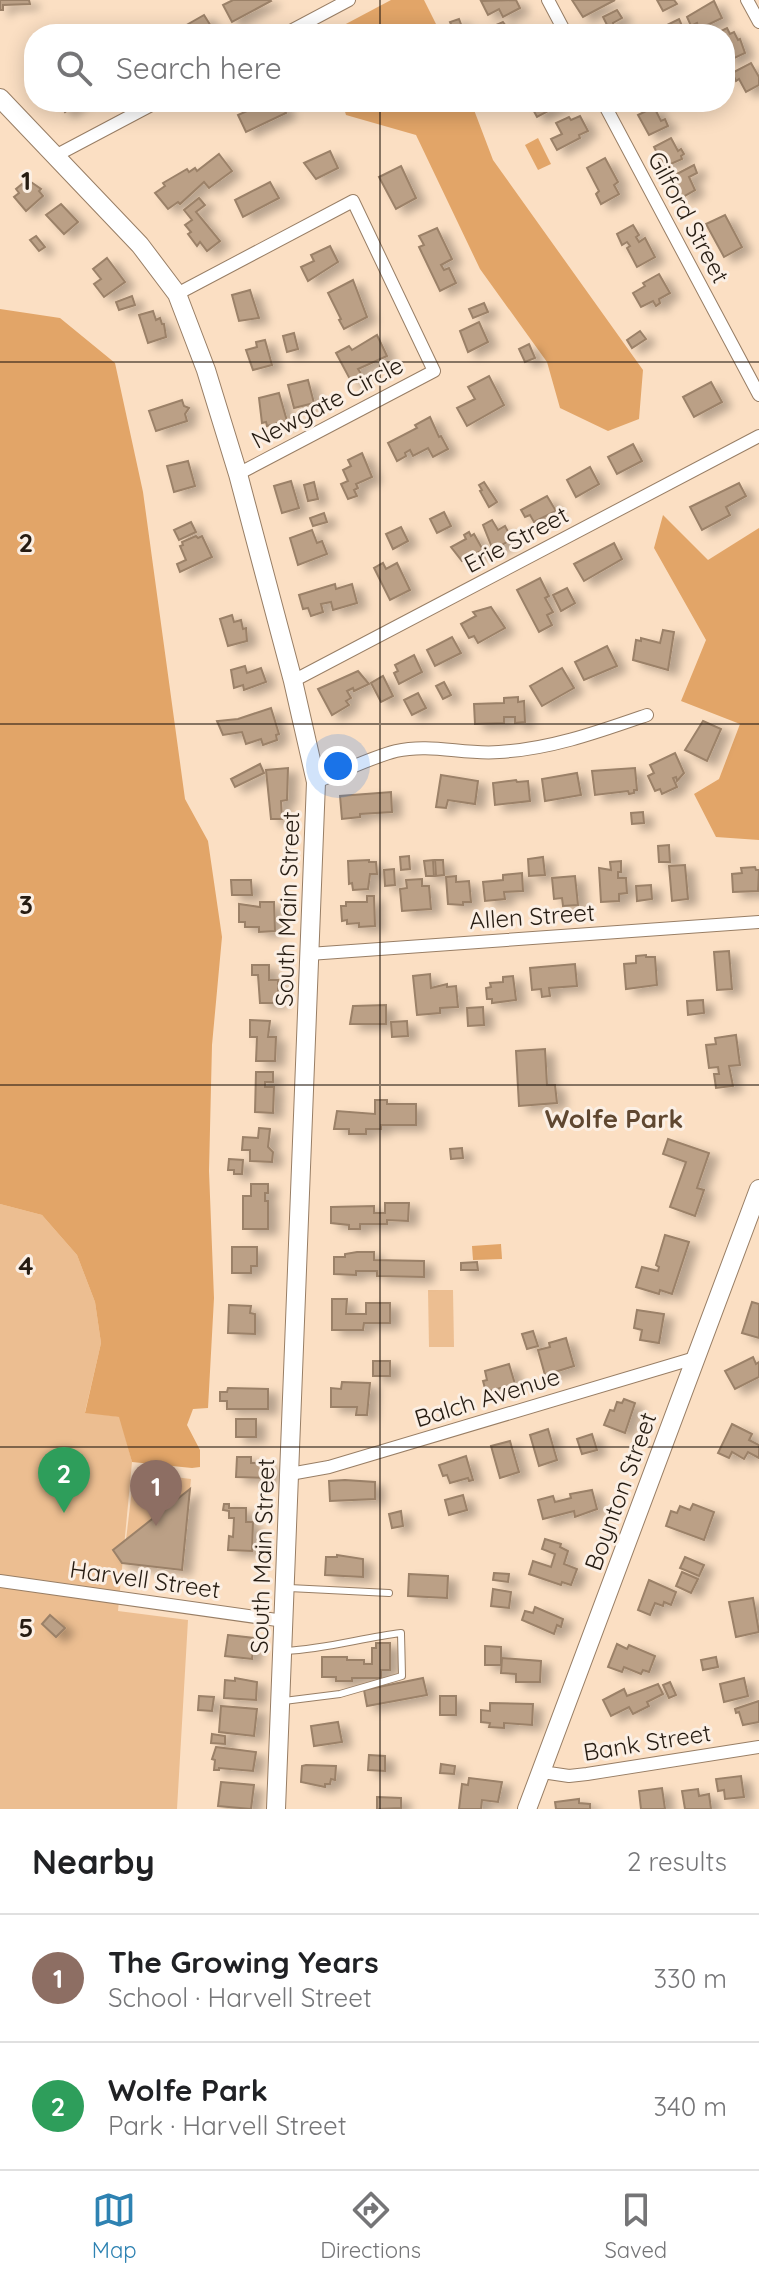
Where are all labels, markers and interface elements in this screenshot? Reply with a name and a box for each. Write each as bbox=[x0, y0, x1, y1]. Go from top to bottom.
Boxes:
search box bbox=[24, 24, 735, 112]
icon: search bbox=[52, 46, 96, 90]
text: Search here bbox=[116, 49, 282, 87]
street label: Gilford Street bbox=[642, 146, 736, 288]
text: 1 bbox=[21, 164, 31, 197]
street label: Newgate Circle bbox=[246, 349, 408, 455]
street label: Erie Street bbox=[459, 499, 573, 579]
text: 2 bbox=[19, 526, 33, 559]
your location bbox=[318, 746, 358, 786]
street label: South Main Street bbox=[269, 811, 305, 1007]
text: 3 bbox=[19, 888, 33, 921]
street label: Allen Street bbox=[468, 897, 596, 935]
district label: Wolfe Park bbox=[545, 1102, 683, 1135]
text: 4 bbox=[18, 1249, 34, 1282]
street label: Balch Avenue bbox=[411, 1361, 563, 1433]
street label: Boynton Street bbox=[577, 1408, 663, 1574]
pin: 2 bbox=[38, 1447, 90, 1513]
street label: South Main Street bbox=[244, 1458, 280, 1654]
pin: 1 bbox=[130, 1460, 182, 1526]
street label: Harvell Street bbox=[68, 1554, 222, 1604]
text: 5 bbox=[19, 1611, 33, 1644]
street label: Bank Street bbox=[581, 1717, 713, 1767]
text: Nearby bbox=[32, 1840, 155, 1883]
text: 2 results bbox=[627, 1845, 727, 1878]
text: The Growing Years bbox=[108, 1943, 379, 1981]
text: 1 bbox=[53, 1962, 63, 1995]
text: 330 m bbox=[653, 1962, 727, 1995]
text: School · Harvell Street bbox=[108, 1981, 372, 2014]
text: Wolfe Park bbox=[108, 2071, 268, 2109]
text: 2 bbox=[51, 2090, 65, 2123]
text: 340 m bbox=[653, 2090, 727, 2123]
text: Park · Harvell Street bbox=[108, 2109, 347, 2142]
tab: Map bbox=[92, 2188, 137, 2264]
tab: Directions bbox=[320, 2188, 421, 2264]
tab: Saved bbox=[604, 2188, 667, 2264]

